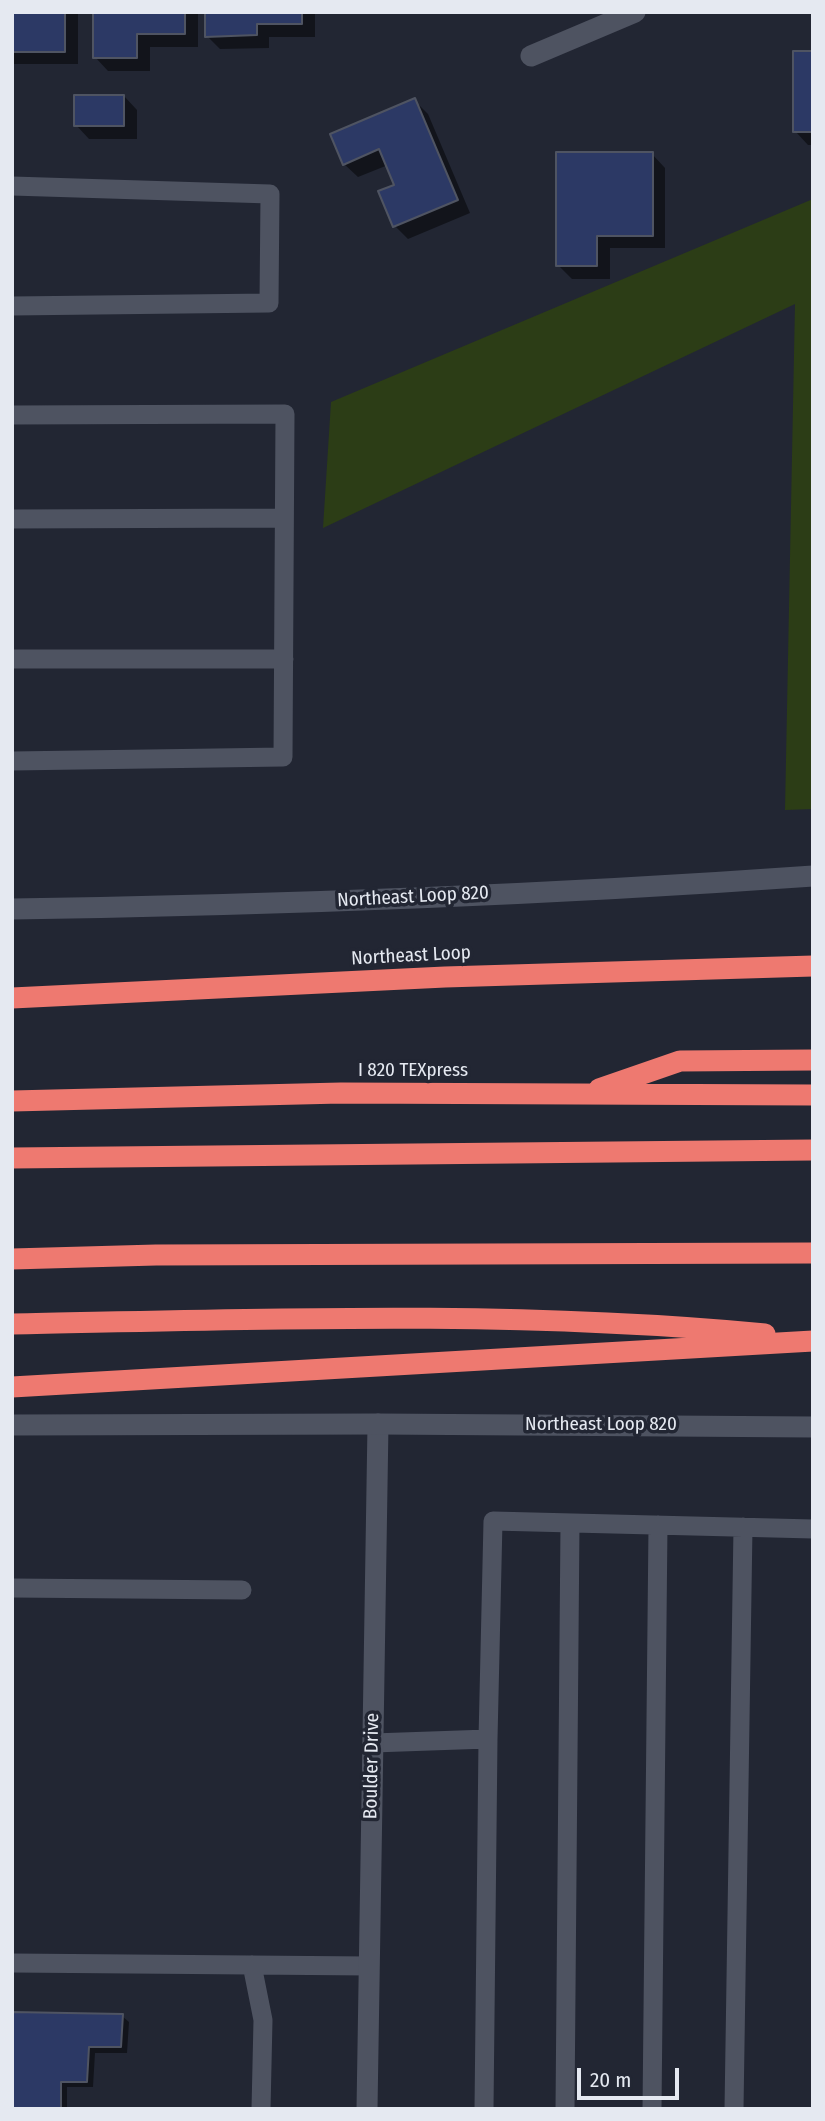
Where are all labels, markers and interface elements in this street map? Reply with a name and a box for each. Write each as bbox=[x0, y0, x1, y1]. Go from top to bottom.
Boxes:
street label: Northeast Loop 820 bbox=[337, 882, 489, 912]
street label: Northeast Loop bbox=[351, 941, 471, 971]
street label: I 820 TEXpress bbox=[358, 1060, 468, 1082]
street label: Northeast Loop 820 bbox=[525, 1414, 677, 1436]
street label: Boulder Drive bbox=[360, 1713, 384, 1819]
scale bar bbox=[580, 2054, 682, 2098]
text: 20 m bbox=[590, 2067, 631, 2093]

